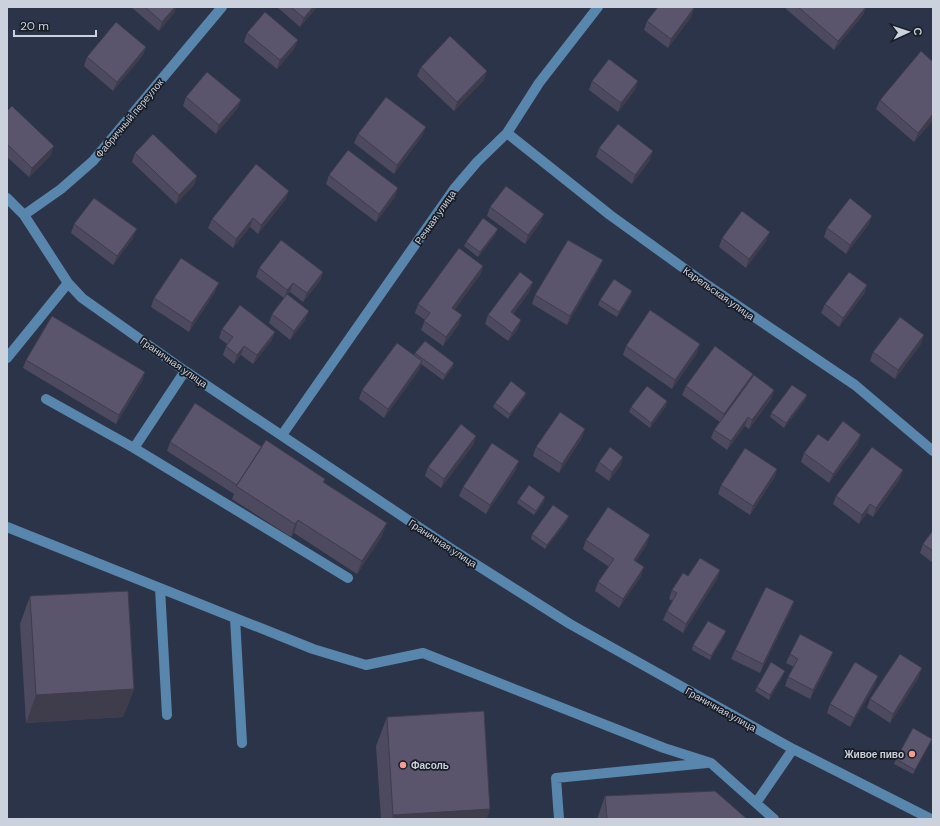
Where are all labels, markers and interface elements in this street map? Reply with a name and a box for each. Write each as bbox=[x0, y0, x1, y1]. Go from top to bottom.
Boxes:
scale bar bbox=[14, 12, 96, 38]
north arrow bbox=[888, 12, 928, 52]
text: 20 m bbox=[20, 18, 49, 34]
text: С bbox=[911, 27, 925, 36]
street label: Фабричный переулок bbox=[93, 76, 167, 160]
street label: Речная улица bbox=[412, 187, 459, 247]
street label: Карельская улица bbox=[681, 264, 757, 323]
street label: Граничная улица bbox=[138, 334, 210, 391]
street label: Граничная улица bbox=[406, 516, 480, 571]
street label: Граничная улица bbox=[683, 685, 759, 734]
place label: Живое пиво bbox=[843, 748, 904, 761]
marker: Живое пиво bbox=[907, 749, 917, 759]
place label: Фасоль bbox=[411, 759, 449, 772]
marker: Фасоль bbox=[398, 760, 408, 770]

